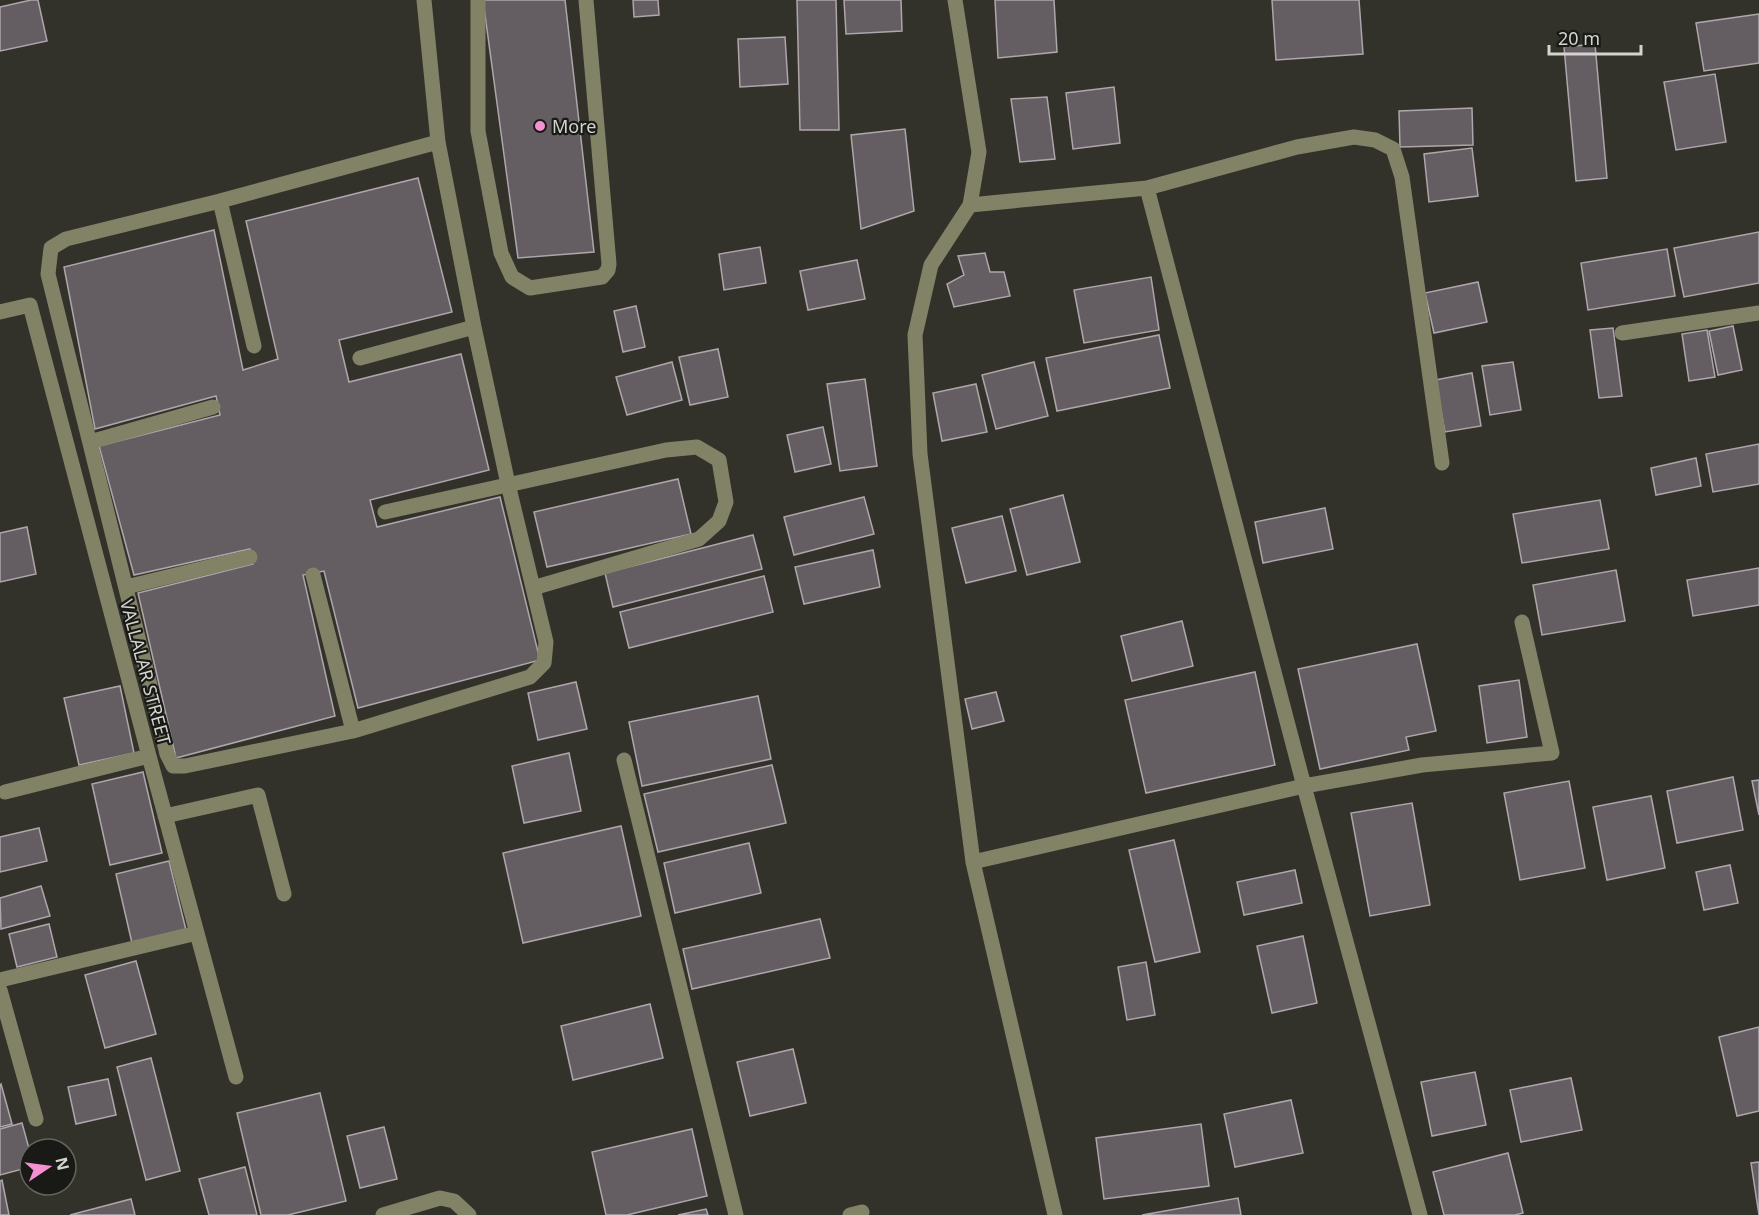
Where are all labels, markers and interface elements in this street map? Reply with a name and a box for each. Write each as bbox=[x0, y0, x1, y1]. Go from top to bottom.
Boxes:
scale bar bbox=[1549, 18, 1640, 56]
text: 20 m bbox=[1558, 26, 1600, 50]
place label: More bbox=[552, 114, 596, 138]
marker: More bbox=[533, 119, 547, 133]
street label: VALLALAR STREET bbox=[115, 597, 177, 747]
north arrow bbox=[18, 1137, 78, 1197]
text: N bbox=[50, 1155, 75, 1172]

